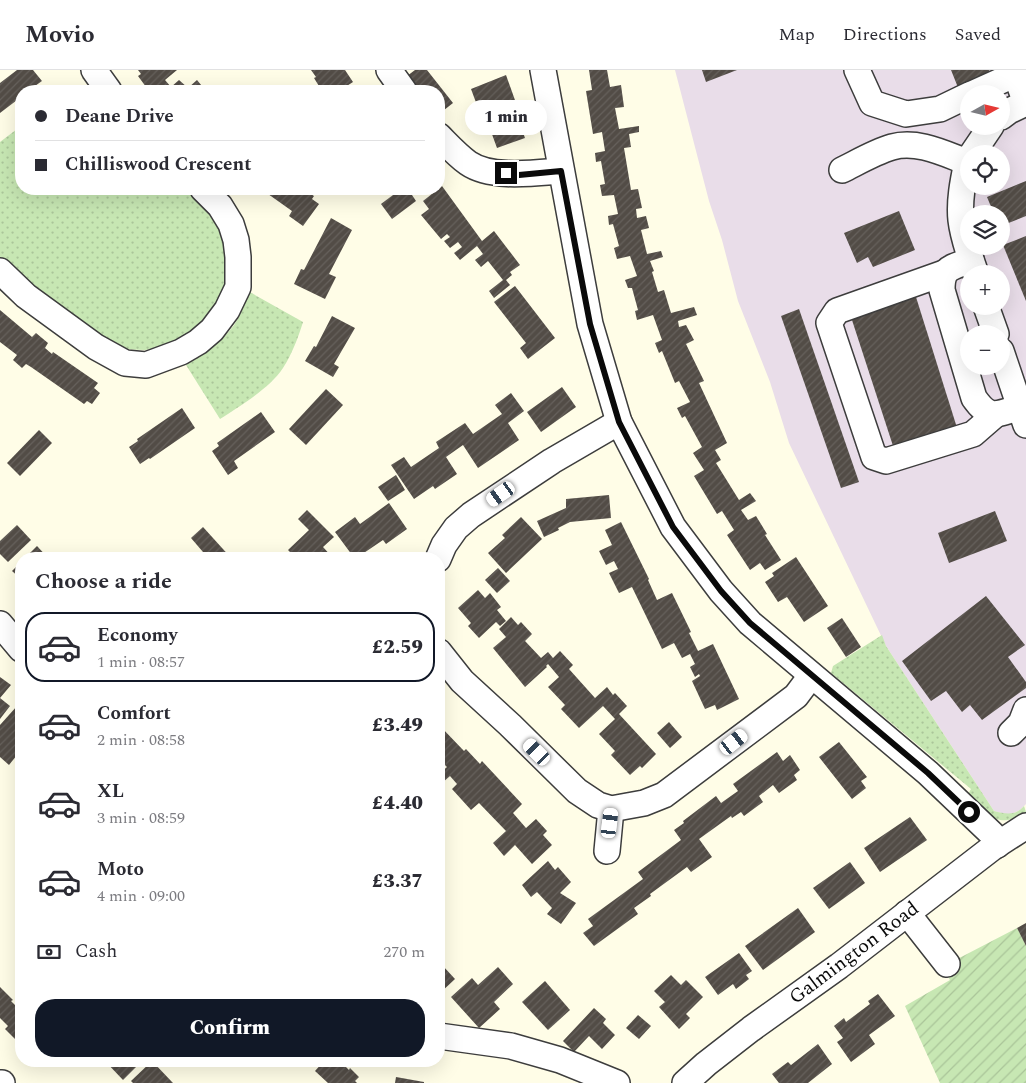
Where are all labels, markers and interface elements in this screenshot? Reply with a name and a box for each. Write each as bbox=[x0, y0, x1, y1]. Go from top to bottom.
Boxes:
text: Movio bbox=[25, 17, 95, 53]
text: Map bbox=[779, 21, 815, 48]
text: Directions bbox=[843, 21, 927, 48]
text: Saved bbox=[955, 21, 1001, 48]
north arrow bbox=[960, 85, 1010, 135]
map controls bbox=[960, 85, 1010, 375]
callout: 1 min bbox=[465, 101, 547, 136]
text: Deane Drive bbox=[65, 102, 174, 131]
text: 1 min bbox=[484, 105, 528, 129]
button: locate bbox=[960, 145, 1010, 195]
text: Chilliswood Crescent bbox=[65, 150, 252, 179]
route end bbox=[495, 162, 517, 184]
button: layers bbox=[960, 205, 1010, 255]
button: + bbox=[960, 265, 1010, 315]
button: − bbox=[960, 325, 1010, 375]
car bbox=[484, 479, 517, 509]
text: Choose a ride bbox=[35, 565, 172, 598]
text: Economy bbox=[97, 621, 178, 650]
icon: car bbox=[37, 625, 82, 670]
text: £2.59 bbox=[372, 633, 423, 662]
text: 1 min · 08:57 bbox=[97, 650, 185, 674]
text: Comfort bbox=[97, 699, 171, 728]
icon: car bbox=[37, 703, 82, 748]
text: £3.49 bbox=[372, 711, 423, 740]
car bbox=[717, 727, 750, 757]
text: 2 min · 08:58 bbox=[97, 728, 185, 752]
car bbox=[521, 736, 552, 768]
text: XL bbox=[97, 777, 124, 806]
icon: car bbox=[37, 781, 82, 826]
text: £4.40 bbox=[372, 789, 423, 818]
route start bbox=[958, 801, 980, 823]
text: 3 min · 08:59 bbox=[97, 806, 185, 830]
car bbox=[600, 807, 619, 839]
text: Moto bbox=[97, 855, 144, 884]
icon: car bbox=[37, 859, 82, 904]
text: £3.37 bbox=[372, 867, 423, 896]
text: 4 min · 09:00 bbox=[97, 884, 185, 908]
street label: Galmington Road bbox=[783, 894, 925, 1012]
text: Cash bbox=[75, 937, 117, 966]
icon: cash bbox=[35, 938, 63, 966]
text: 270 m bbox=[383, 940, 425, 964]
button: Confirm bbox=[35, 999, 425, 1057]

